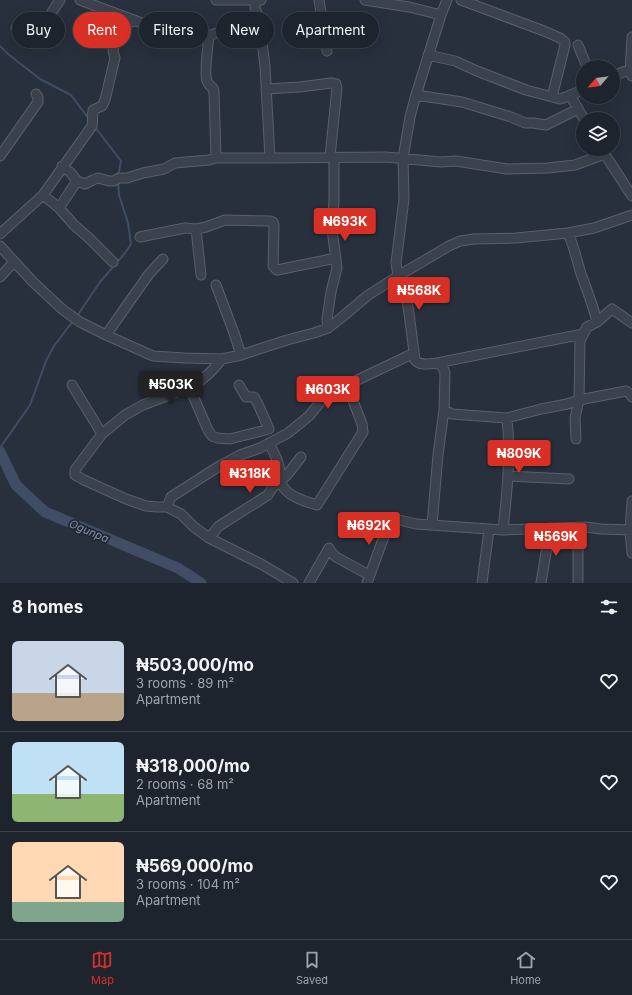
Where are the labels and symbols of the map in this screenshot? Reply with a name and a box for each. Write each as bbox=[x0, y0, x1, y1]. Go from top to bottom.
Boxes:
north arrow bbox=[576, 60, 620, 104]
pin: ₦693K bbox=[317, 208, 373, 242]
pin: ₦568K bbox=[391, 277, 447, 311]
pin: ₦503K bbox=[143, 371, 199, 405]
pin: ₦603K bbox=[300, 376, 356, 410]
pin: ₦809K bbox=[491, 440, 547, 474]
pin: ₦318K bbox=[222, 460, 278, 494]
pin: ₦692K bbox=[341, 512, 397, 546]
water label: Ogunpa bbox=[67, 516, 111, 546]
pin: ₦569K bbox=[528, 523, 584, 557]

